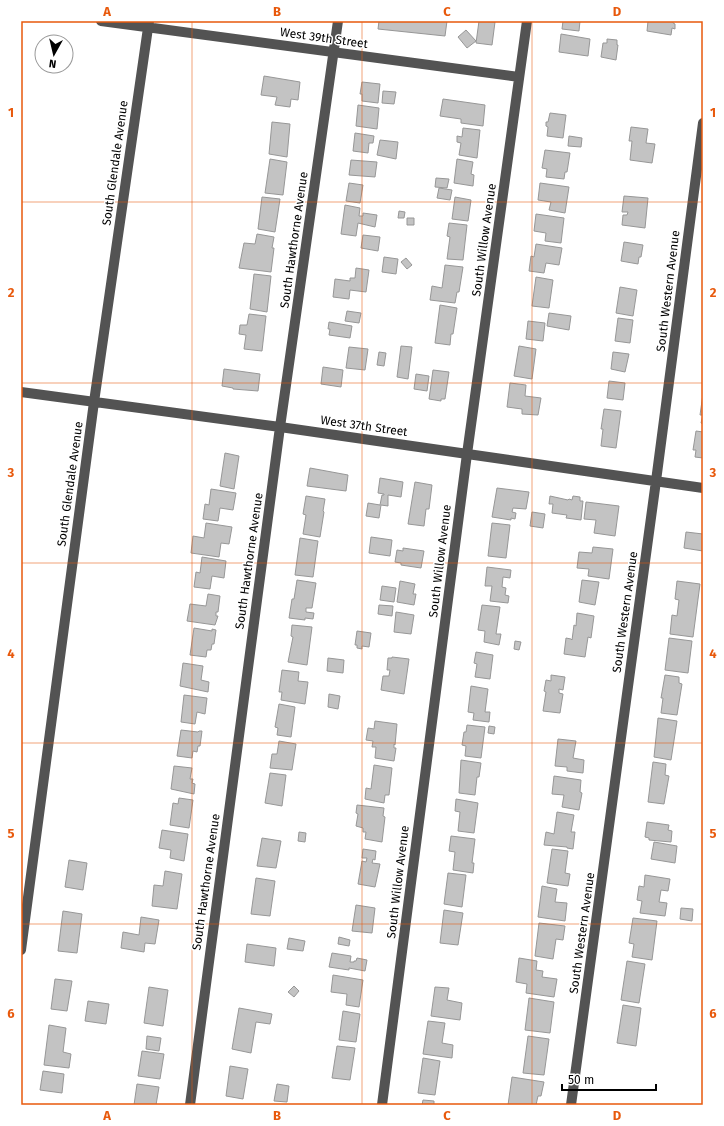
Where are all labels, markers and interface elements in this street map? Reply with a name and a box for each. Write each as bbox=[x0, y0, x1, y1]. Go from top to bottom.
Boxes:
text: A bbox=[102, 4, 111, 19]
text: B bbox=[273, 4, 281, 19]
text: C bbox=[443, 4, 451, 19]
text: D bbox=[613, 4, 622, 19]
street label: West 39th Street bbox=[279, 25, 370, 51]
north arrow bbox=[34, 34, 74, 74]
text: N bbox=[48, 56, 57, 70]
street label: South Glendale Avenue bbox=[99, 100, 131, 226]
text: 1 bbox=[8, 105, 14, 120]
text: 1 bbox=[710, 105, 716, 120]
street label: South Hawthorne Avenue bbox=[277, 171, 311, 309]
street label: South Willow Avenue bbox=[469, 183, 499, 297]
street label: South Western Avenue bbox=[654, 229, 682, 353]
text: 2 bbox=[8, 285, 15, 300]
text: 2 bbox=[710, 285, 717, 300]
street label: West 37th Street bbox=[320, 413, 409, 439]
street label: South Glendale Avenue bbox=[54, 421, 86, 547]
text: 3 bbox=[7, 465, 15, 480]
text: 3 bbox=[709, 465, 717, 480]
street label: South Hawthorne Avenue bbox=[232, 492, 266, 630]
street label: South Willow Avenue bbox=[426, 504, 454, 618]
street label: South Western Avenue bbox=[610, 550, 640, 674]
text: 4 bbox=[7, 646, 15, 661]
text: 4 bbox=[709, 646, 717, 661]
street label: South Hawthorne Avenue bbox=[189, 813, 223, 951]
street label: South Willow Avenue bbox=[384, 825, 412, 939]
text: 5 bbox=[8, 826, 15, 841]
text: 5 bbox=[710, 826, 717, 841]
street label: South Western Avenue bbox=[567, 871, 597, 995]
text: 6 bbox=[7, 1006, 15, 1021]
text: 6 bbox=[709, 1006, 717, 1021]
scale bar bbox=[562, 1066, 656, 1092]
text: 50 m bbox=[568, 1073, 594, 1087]
text: A bbox=[102, 1108, 111, 1123]
text: B bbox=[273, 1108, 281, 1123]
text: C bbox=[443, 1108, 451, 1123]
text: D bbox=[613, 1108, 622, 1123]

